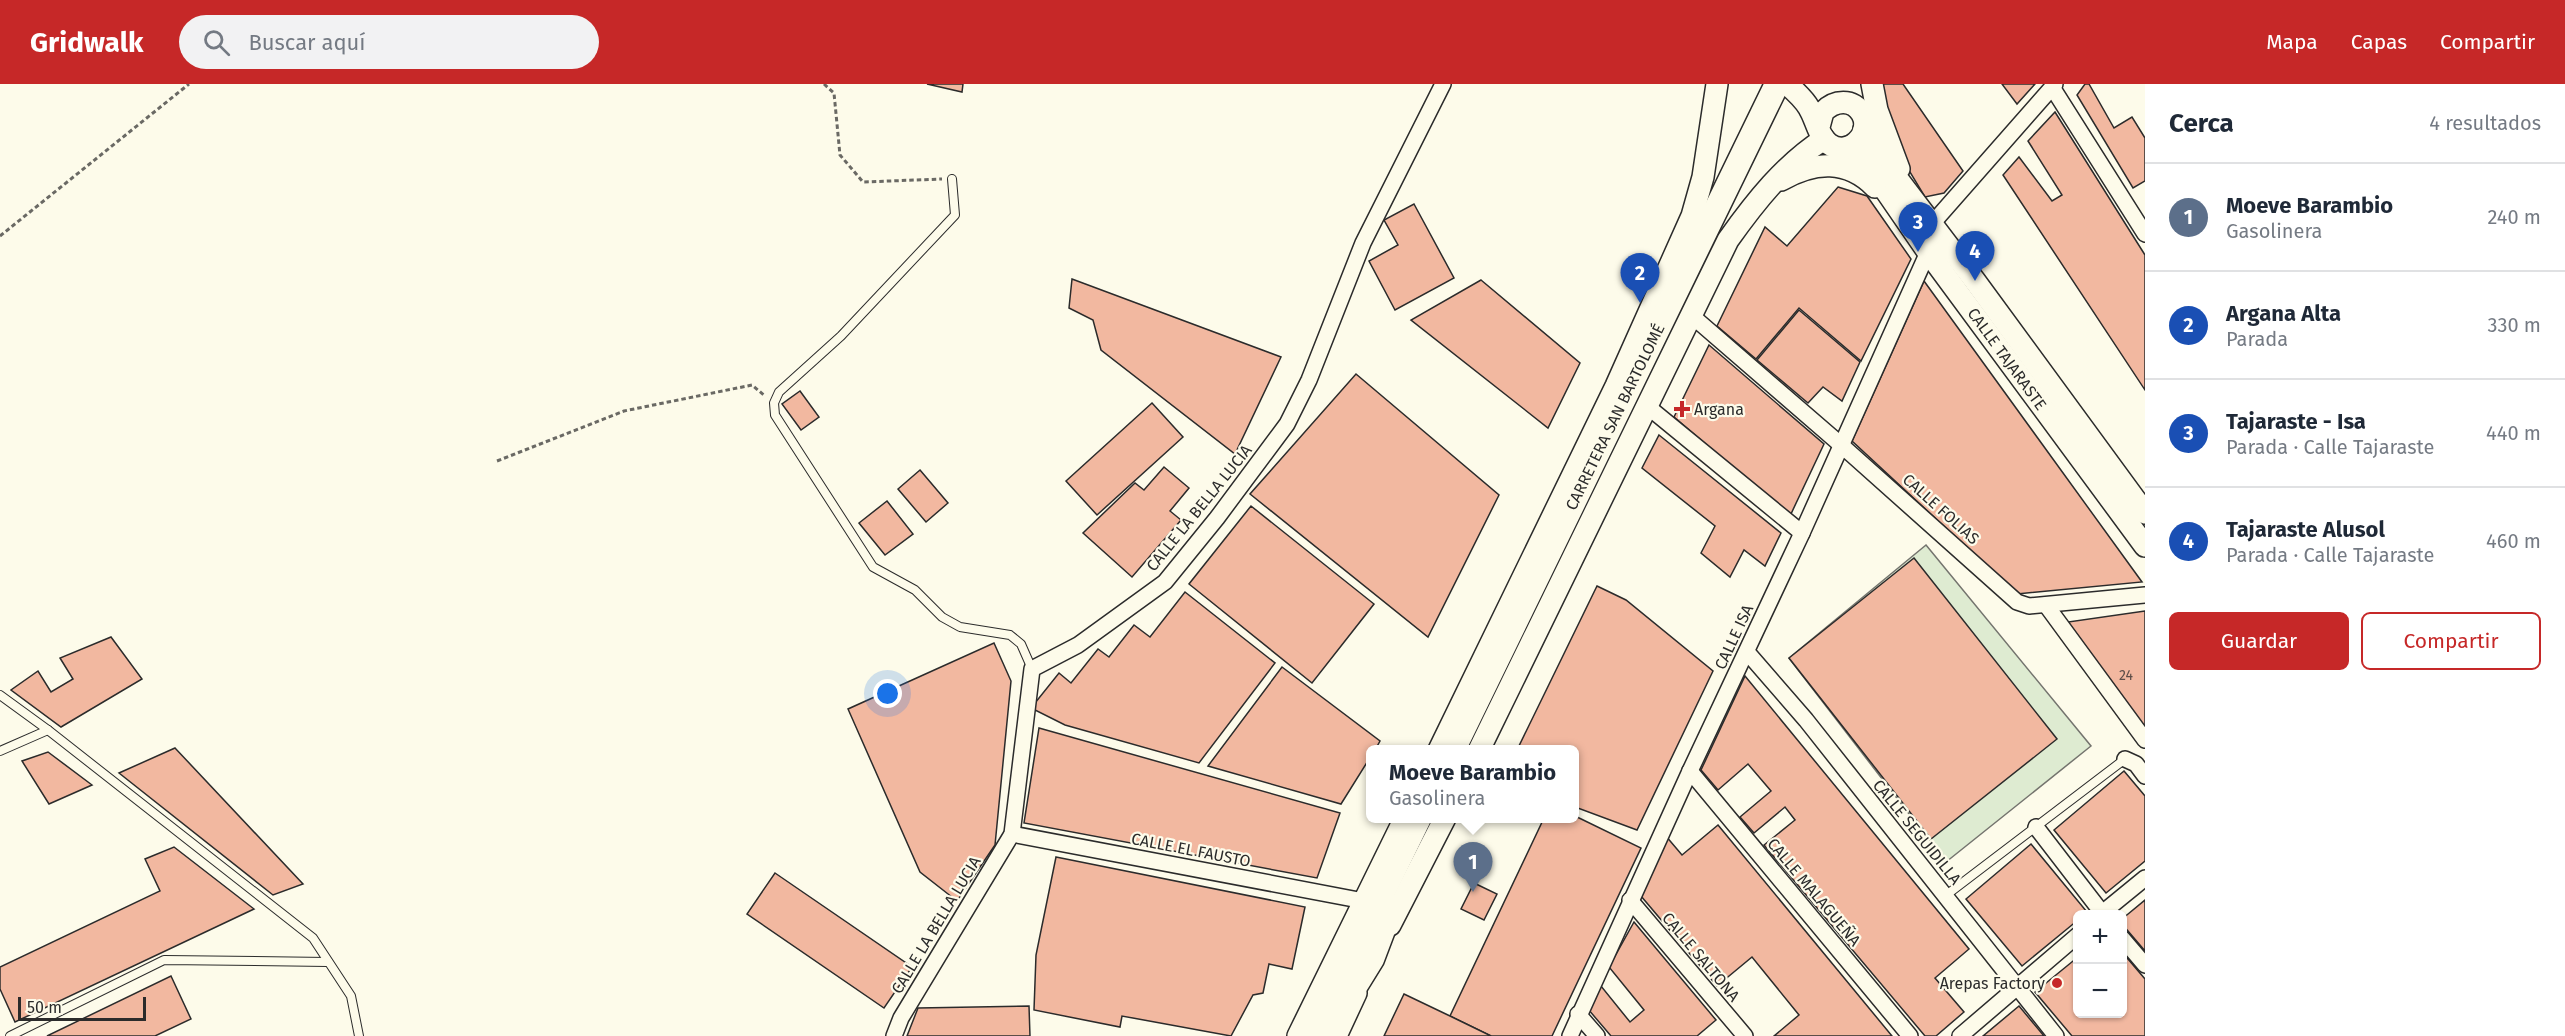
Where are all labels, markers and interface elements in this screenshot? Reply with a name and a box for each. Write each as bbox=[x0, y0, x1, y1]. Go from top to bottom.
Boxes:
search box bbox=[179, 15, 599, 69]
text: Gridwalk bbox=[30, 26, 143, 59]
icon: search bbox=[200, 26, 233, 59]
text: Buscar aquí bbox=[248, 29, 366, 56]
text: Mapa bbox=[2266, 29, 2318, 55]
text: Capas bbox=[2351, 29, 2407, 55]
text: Compartir bbox=[2440, 29, 2535, 55]
text: Cerca bbox=[2169, 108, 2234, 139]
text: 4 resultados bbox=[2429, 111, 2541, 135]
text: Moeve Barambio bbox=[2226, 192, 2393, 219]
pin: 3 bbox=[1898, 202, 1938, 252]
text: 1 bbox=[2184, 205, 2193, 229]
text: 240 m bbox=[2487, 205, 2541, 229]
text: Gasolinera bbox=[2226, 219, 2322, 243]
pin: 4 bbox=[1956, 232, 1994, 281]
pin: 2 bbox=[1620, 254, 1660, 303]
text: Argana Alta bbox=[2226, 300, 2341, 327]
street label: CALLE TAJARASTE bbox=[1964, 304, 2050, 414]
text: 2 bbox=[2183, 313, 2194, 337]
text: 330 m bbox=[2487, 313, 2541, 337]
street label: CARRETERA SAN BARTOLOMÉ bbox=[1561, 320, 1668, 513]
text: Parada bbox=[2226, 327, 2288, 351]
place label: Argana bbox=[1694, 400, 1744, 419]
marker: Argana bbox=[1675, 402, 1689, 416]
text: Tajaraste - Isa bbox=[2226, 408, 2366, 435]
text: 3 bbox=[2183, 421, 2194, 445]
text: 440 m bbox=[2486, 421, 2541, 445]
text: Parada · Calle Tajaraste bbox=[2226, 435, 2434, 459]
street label: CALLE LA BELLA LUCIA bbox=[1142, 440, 1256, 575]
street label: CALLE FOLIAS bbox=[1899, 470, 1983, 548]
text: Tajaraste Alusol bbox=[2226, 516, 2385, 543]
text: 4 bbox=[2183, 529, 2194, 553]
text: 460 m bbox=[2486, 529, 2541, 553]
text: Parada · Calle Tajaraste bbox=[2226, 543, 2434, 567]
street label: CALLE ISA bbox=[1711, 601, 1758, 672]
button: Guardar bbox=[2169, 612, 2349, 670]
button: Compartir bbox=[2361, 612, 2541, 670]
house number: 24 bbox=[2119, 667, 2134, 684]
your location bbox=[873, 679, 902, 708]
popup bbox=[1366, 745, 1579, 823]
text: Moeve Barambio bbox=[1389, 759, 1556, 786]
street label: CALLE SEGUIDILLA bbox=[1869, 776, 1966, 889]
text: Gasolinera bbox=[1389, 786, 1485, 810]
street label: CALLE EL FAUSTO bbox=[1130, 829, 1252, 871]
street label: CALLE MALAGUEÑA bbox=[1763, 834, 1865, 950]
pin: 1 bbox=[1454, 842, 1492, 892]
street label: CALLE LA BELLA LUCIA bbox=[887, 852, 985, 997]
street label: CALLE SALTONA bbox=[1658, 909, 1744, 1006]
map controls bbox=[2073, 910, 2127, 1018]
button: + bbox=[2073, 910, 2127, 964]
button: − bbox=[2073, 964, 2127, 1018]
place label: Arepas Factory bbox=[1940, 974, 2045, 993]
marker: Arepas Factory bbox=[2050, 976, 2064, 990]
scale bar bbox=[18, 994, 146, 1022]
text: 50 m bbox=[27, 998, 62, 1017]

